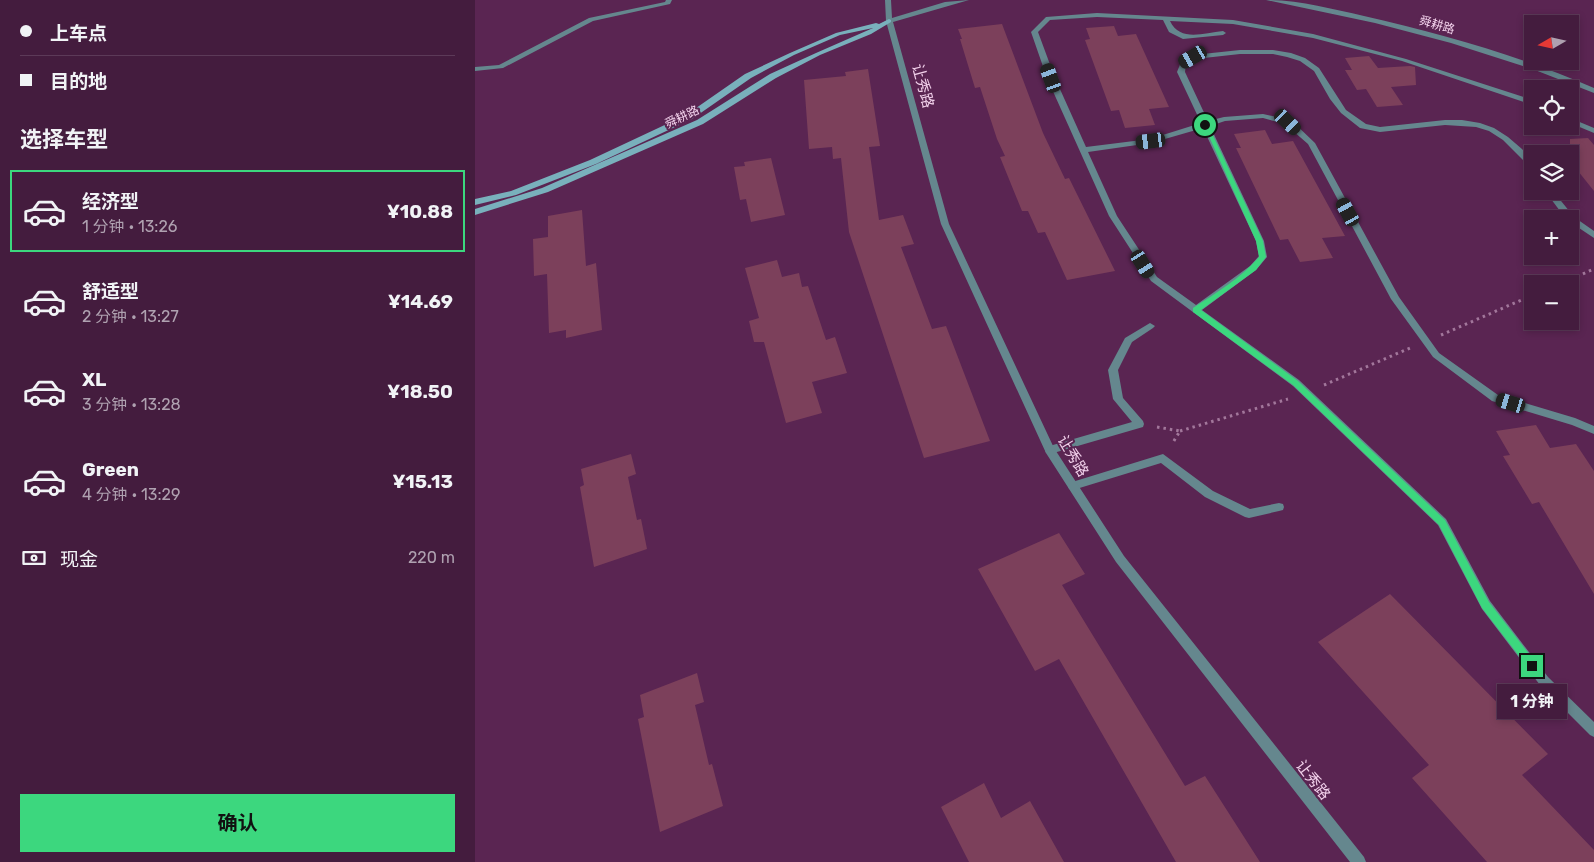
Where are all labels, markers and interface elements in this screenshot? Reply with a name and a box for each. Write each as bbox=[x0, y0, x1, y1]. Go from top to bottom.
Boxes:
street label: 舜耕路 bbox=[1418, 13, 1456, 37]
north arrow bbox=[1524, 15, 1579, 70]
map controls bbox=[1524, 15, 1579, 330]
text: 上车点 bbox=[50, 22, 107, 45]
car bbox=[1176, 43, 1209, 71]
car bbox=[1038, 61, 1063, 95]
street label: 让秀路 bbox=[908, 62, 938, 110]
text: 目的地 bbox=[50, 70, 107, 93]
button: locate bbox=[1524, 80, 1579, 135]
street label: 舜耕路 bbox=[663, 103, 701, 131]
car bbox=[1271, 106, 1304, 138]
route start bbox=[1194, 114, 1216, 136]
text: 选择车型 bbox=[20, 126, 108, 153]
car bbox=[1135, 132, 1166, 150]
button: layers bbox=[1524, 145, 1579, 200]
icon: car bbox=[22, 189, 67, 234]
text: 经济型 bbox=[82, 190, 139, 213]
car bbox=[1334, 195, 1361, 229]
text: ¥10.88 bbox=[387, 200, 453, 223]
button: + bbox=[1524, 210, 1579, 265]
text: 1 分钟 · 13:26 bbox=[82, 217, 178, 236]
car bbox=[1128, 247, 1157, 281]
button: − bbox=[1524, 275, 1579, 330]
icon: car bbox=[22, 279, 67, 324]
text: 舒适型 bbox=[82, 280, 139, 303]
text: ¥14.69 bbox=[388, 290, 453, 313]
text: 2 分钟 · 13:27 bbox=[82, 307, 179, 326]
text: XL bbox=[82, 368, 106, 391]
icon: car bbox=[22, 369, 67, 414]
text: ¥18.50 bbox=[387, 380, 453, 403]
car bbox=[1494, 391, 1527, 415]
text: 3 分钟 · 13:28 bbox=[82, 395, 181, 414]
street label: 让秀路 bbox=[1054, 432, 1092, 480]
text: Green bbox=[82, 458, 139, 481]
icon: car bbox=[22, 459, 67, 504]
text: ¥15.13 bbox=[392, 470, 453, 493]
text: 4 分钟 · 13:29 bbox=[82, 485, 180, 504]
icon: cash bbox=[20, 544, 48, 572]
text: 现金 bbox=[60, 548, 98, 571]
text: 220 m bbox=[408, 548, 455, 567]
route end bbox=[1521, 655, 1543, 677]
callout: 1 分钟 bbox=[1497, 684, 1567, 718]
text: 1 分钟 bbox=[1510, 692, 1554, 711]
street label: 让秀路 bbox=[1292, 757, 1334, 803]
button: 确认 bbox=[20, 794, 455, 852]

